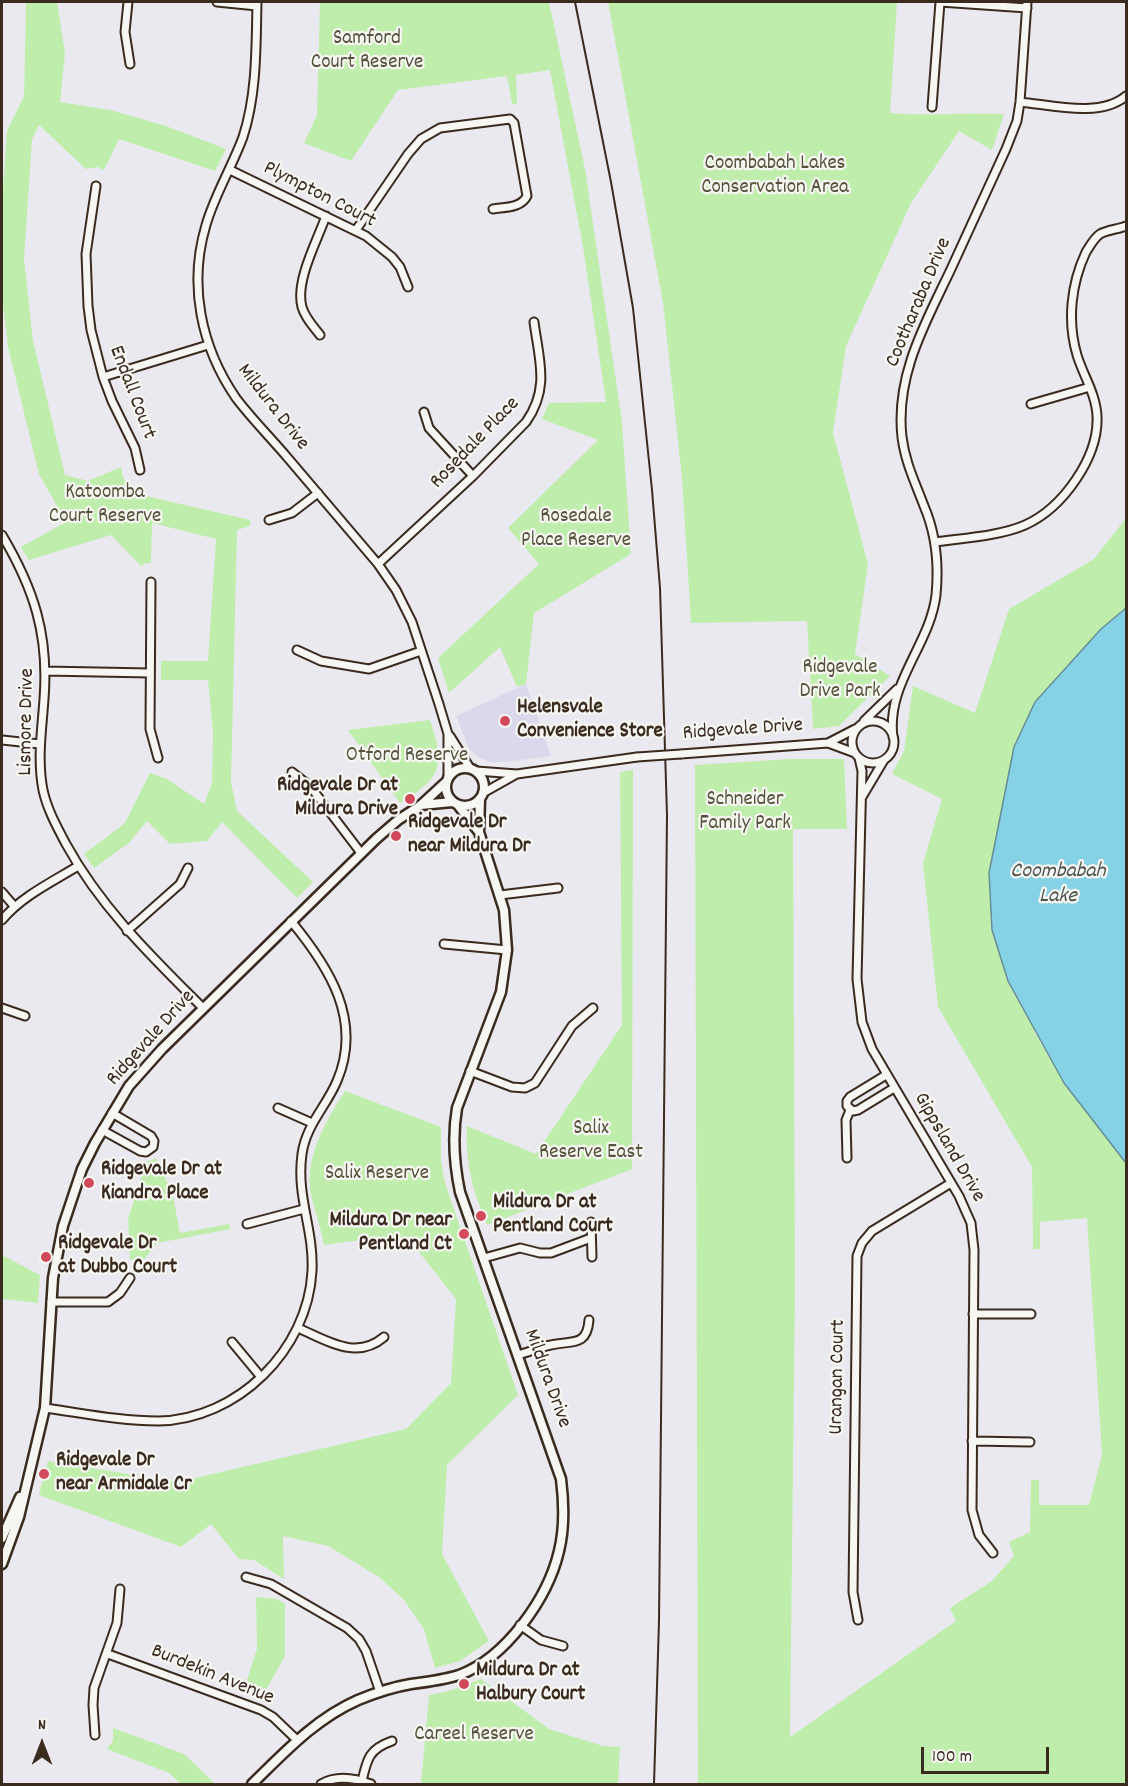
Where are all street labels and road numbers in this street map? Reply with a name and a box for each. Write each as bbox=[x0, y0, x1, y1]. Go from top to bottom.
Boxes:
street label: Plympton Court bbox=[258, 157, 380, 235]
street label: Cootharaba Drive bbox=[881, 234, 959, 372]
street label: Endall Court bbox=[102, 343, 160, 443]
street label: Mildura Drive bbox=[230, 360, 314, 456]
street label: Rosedale Place bbox=[426, 393, 526, 495]
street label: Lismore Drive bbox=[14, 668, 42, 776]
street label: Ridgevale Drive bbox=[682, 714, 804, 748]
street label: Ridgevale Drive bbox=[102, 986, 202, 1092]
street label: Gippsland Drive bbox=[907, 1089, 989, 1207]
street label: Urangan Court bbox=[825, 1319, 853, 1435]
street label: Mildura Drive bbox=[517, 1326, 575, 1432]
street label: Burdekin Avenue bbox=[147, 1640, 277, 1712]

